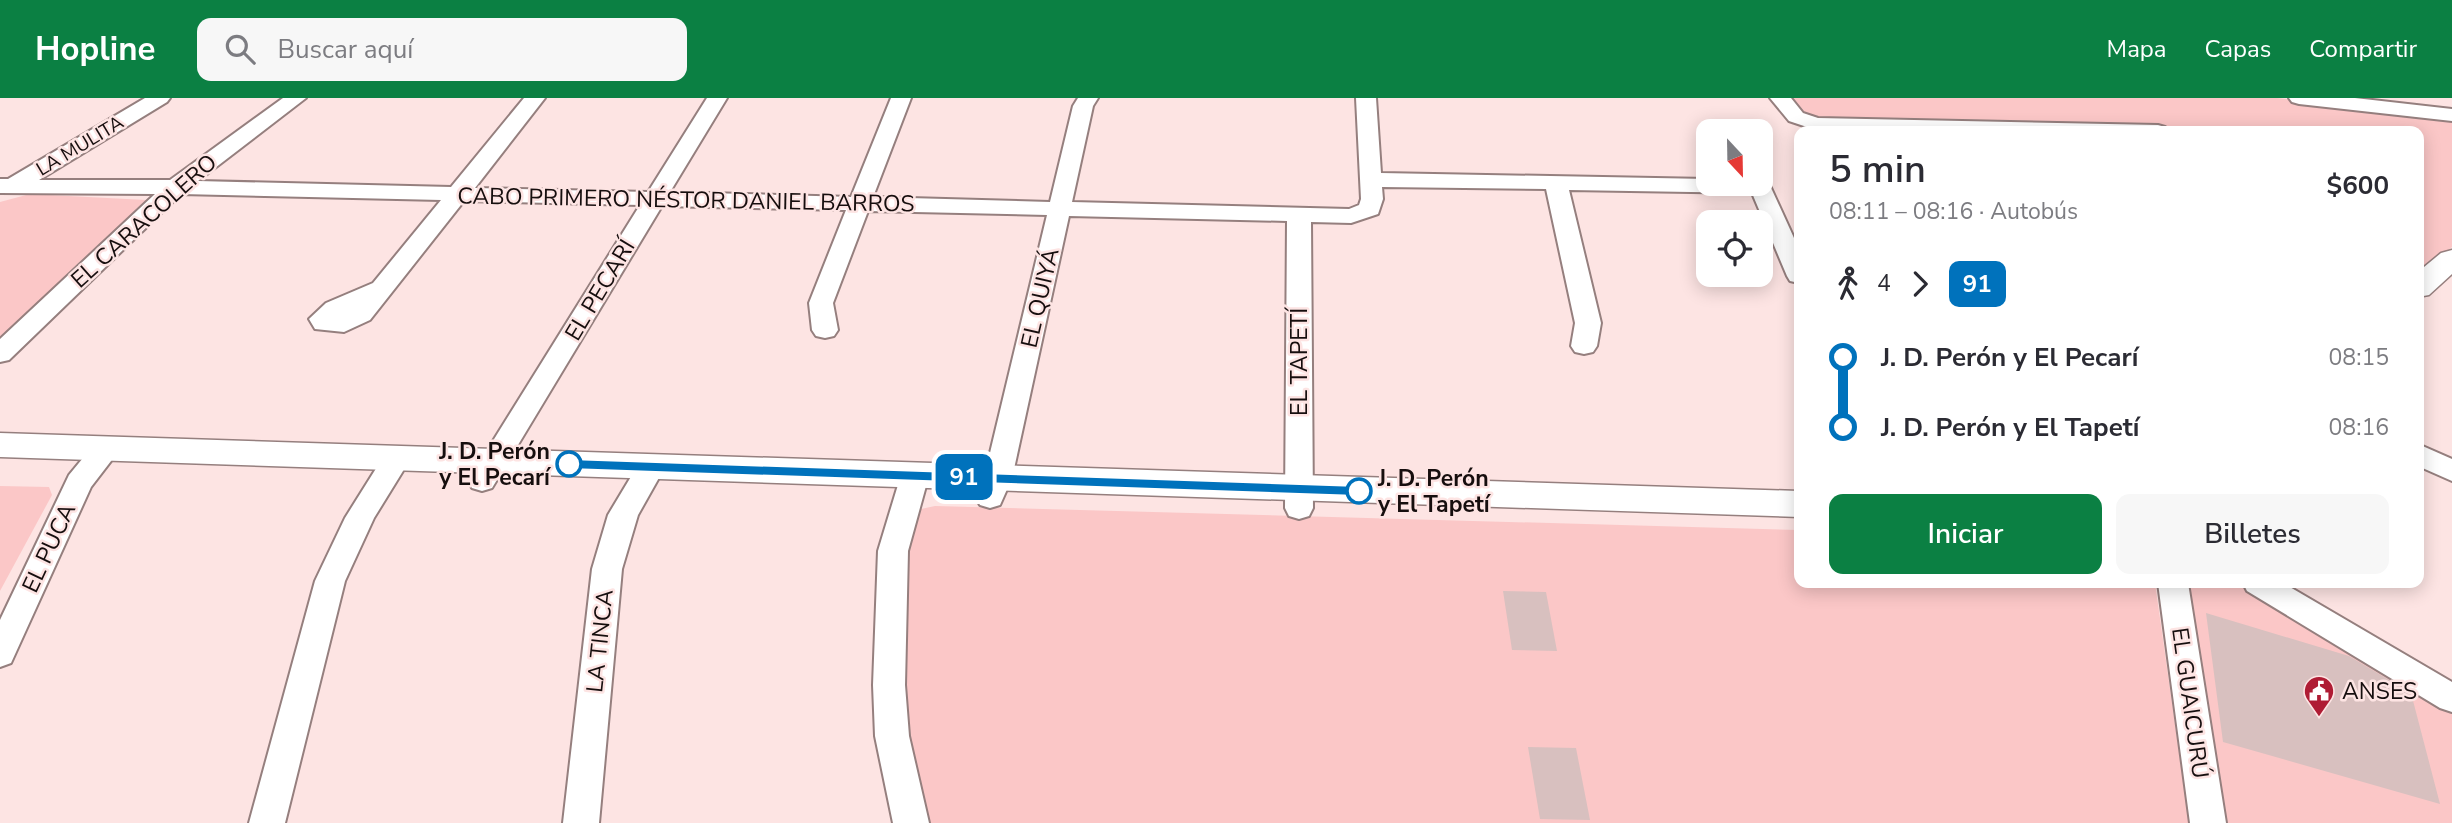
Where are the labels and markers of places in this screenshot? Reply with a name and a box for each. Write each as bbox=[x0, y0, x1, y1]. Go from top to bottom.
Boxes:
place label: J. D. Perón y El Pecarí bbox=[438, 436, 552, 493]
marker: J. D. Perón y El Pecarí bbox=[556, 451, 582, 477]
place label: J. D. Perón y El Tapetí bbox=[1377, 463, 1492, 520]
marker: J. D. Perón y El Tapetí bbox=[1346, 478, 1372, 504]
public building icon: ANSES bbox=[2302, 674, 2336, 718]
place label: ANSES bbox=[2342, 676, 2417, 707]

